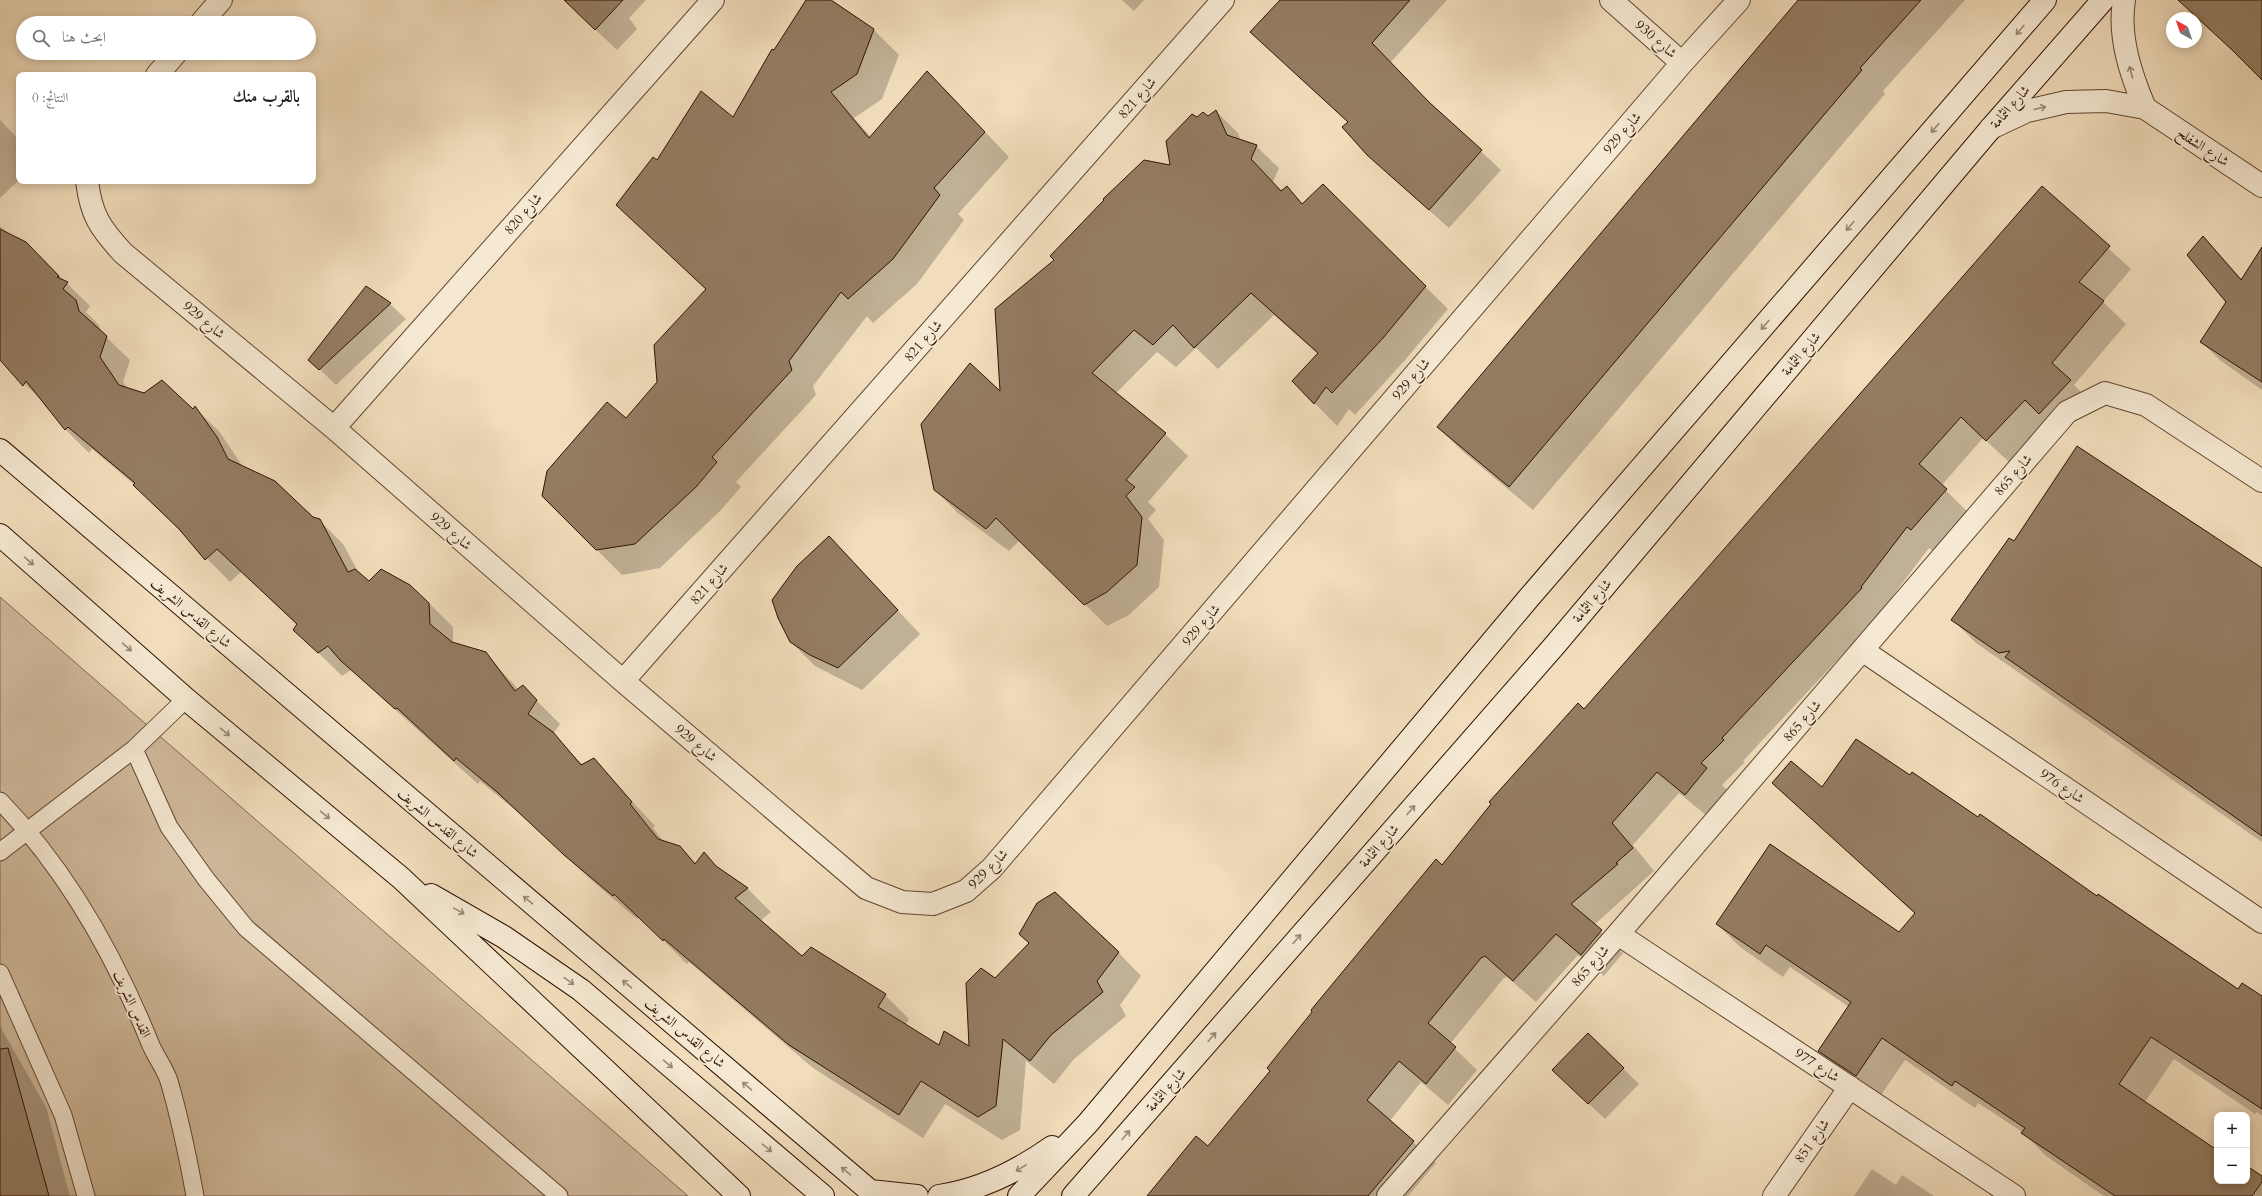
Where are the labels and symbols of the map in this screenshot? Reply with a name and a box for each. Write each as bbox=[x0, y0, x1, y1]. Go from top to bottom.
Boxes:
north arrow bbox=[2166, 12, 2202, 48]
street label: شارع 930 bbox=[1630, 16, 1681, 64]
one-way arrow bbox=[2015, 24, 2024, 35]
one-way arrow bbox=[2127, 66, 2134, 79]
street label: شارع 821 bbox=[1114, 73, 1162, 124]
street label: شارع الثمامة bbox=[1986, 81, 2036, 134]
one-way arrow bbox=[2033, 104, 2046, 112]
street label: شارع 929 bbox=[1599, 108, 1647, 159]
one-way arrow bbox=[1930, 123, 1939, 133]
street label: شارع الشفلح bbox=[2172, 123, 2233, 173]
street label: شارع 820 bbox=[500, 189, 548, 240]
one-way arrow bbox=[1846, 221, 1855, 231]
street label: شارع 929 bbox=[178, 297, 229, 345]
street label: شارع 821 bbox=[900, 316, 948, 367]
one-way arrow bbox=[1761, 319, 1770, 329]
street label: شارع الثمامة bbox=[1777, 328, 1827, 381]
street label: شارع 929 bbox=[1388, 354, 1436, 405]
street label: شارع 865 bbox=[1990, 450, 2038, 501]
street label: شارع 929 bbox=[425, 508, 476, 556]
one-way arrow bbox=[24, 557, 35, 566]
street label: شارع 821 bbox=[686, 559, 734, 610]
street label: شارع القدس الشريف bbox=[145, 574, 235, 654]
street label: شارع الثمامة bbox=[1568, 575, 1618, 628]
street label: شارع 929 bbox=[1178, 600, 1226, 651]
one-way arrow bbox=[122, 643, 132, 652]
street label: شارع 865 bbox=[1779, 696, 1827, 747]
street label: شارع 929 bbox=[670, 720, 721, 768]
one-way arrow bbox=[220, 728, 231, 736]
street label: شارع 976 bbox=[2035, 764, 2088, 809]
street label: شارع القدس الشريف bbox=[392, 784, 482, 864]
one-way arrow bbox=[1406, 805, 1415, 815]
one-way arrow bbox=[320, 811, 331, 820]
street label: شارع الثمامة bbox=[1355, 820, 1405, 873]
street label: شارع 929 bbox=[964, 845, 1014, 895]
one-way arrow bbox=[523, 895, 533, 904]
one-way arrow bbox=[453, 908, 465, 915]
one-way arrow bbox=[1293, 934, 1302, 945]
street label: شارع 865 bbox=[1567, 941, 1615, 992]
street label: القدس الشريف bbox=[109, 967, 155, 1041]
one-way arrow bbox=[563, 977, 574, 985]
one-way arrow bbox=[622, 979, 632, 988]
street label: شارع القدس الشريف bbox=[639, 994, 729, 1074]
one-way arrow bbox=[1207, 1032, 1216, 1043]
street label: شارع 977 bbox=[1790, 1044, 1843, 1088]
one-way arrow bbox=[663, 1060, 674, 1069]
street label: شارع الثمامة bbox=[1142, 1064, 1192, 1117]
one-way arrow bbox=[742, 1082, 753, 1091]
street label: شارع 851 bbox=[1790, 1115, 1836, 1168]
one-way arrow bbox=[1122, 1130, 1131, 1140]
one-way arrow bbox=[762, 1144, 773, 1153]
one-way arrow bbox=[1015, 1165, 1027, 1173]
one-way arrow bbox=[841, 1166, 852, 1175]

